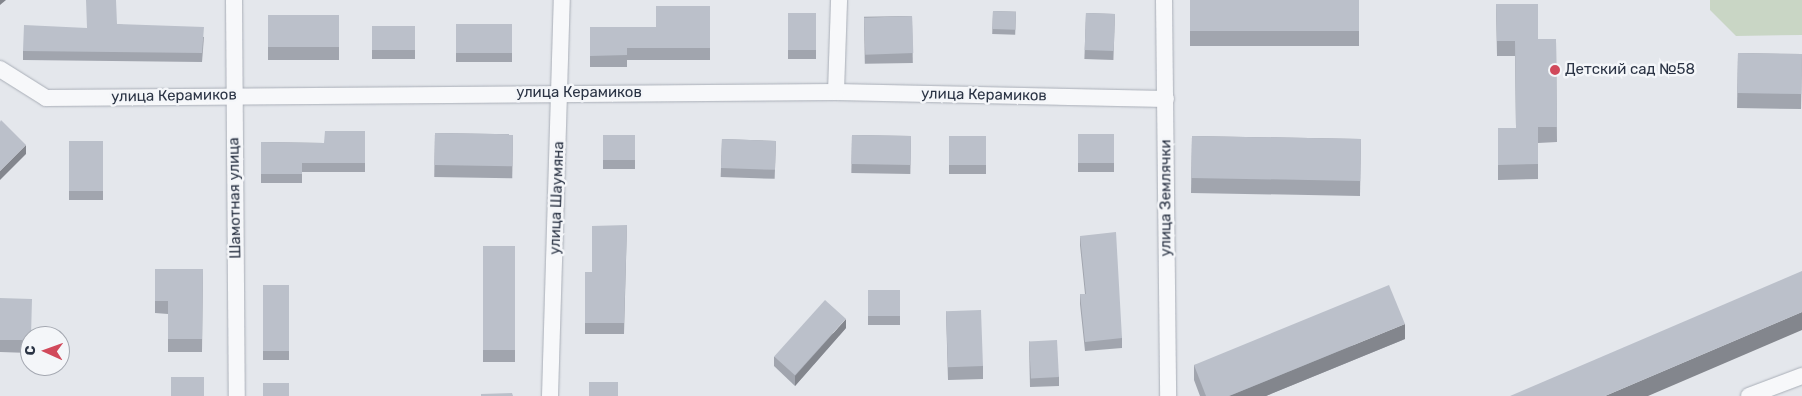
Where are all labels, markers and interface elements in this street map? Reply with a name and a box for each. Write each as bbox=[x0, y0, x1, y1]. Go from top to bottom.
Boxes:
place label: Детский сад №58 bbox=[1565, 61, 1695, 79]
marker: Детский сад №58 bbox=[1549, 64, 1561, 76]
street label: улица Керамиков bbox=[516, 84, 642, 102]
street label: улица Керамиков bbox=[921, 85, 1047, 105]
street label: улица Керамиков bbox=[111, 86, 237, 106]
street label: Шамотная улица bbox=[225, 137, 245, 259]
street label: улица Землячки bbox=[1157, 139, 1175, 257]
street label: улица Шаумяна bbox=[546, 141, 568, 255]
north arrow bbox=[20, 326, 70, 376]
text: С bbox=[22, 345, 39, 356]

